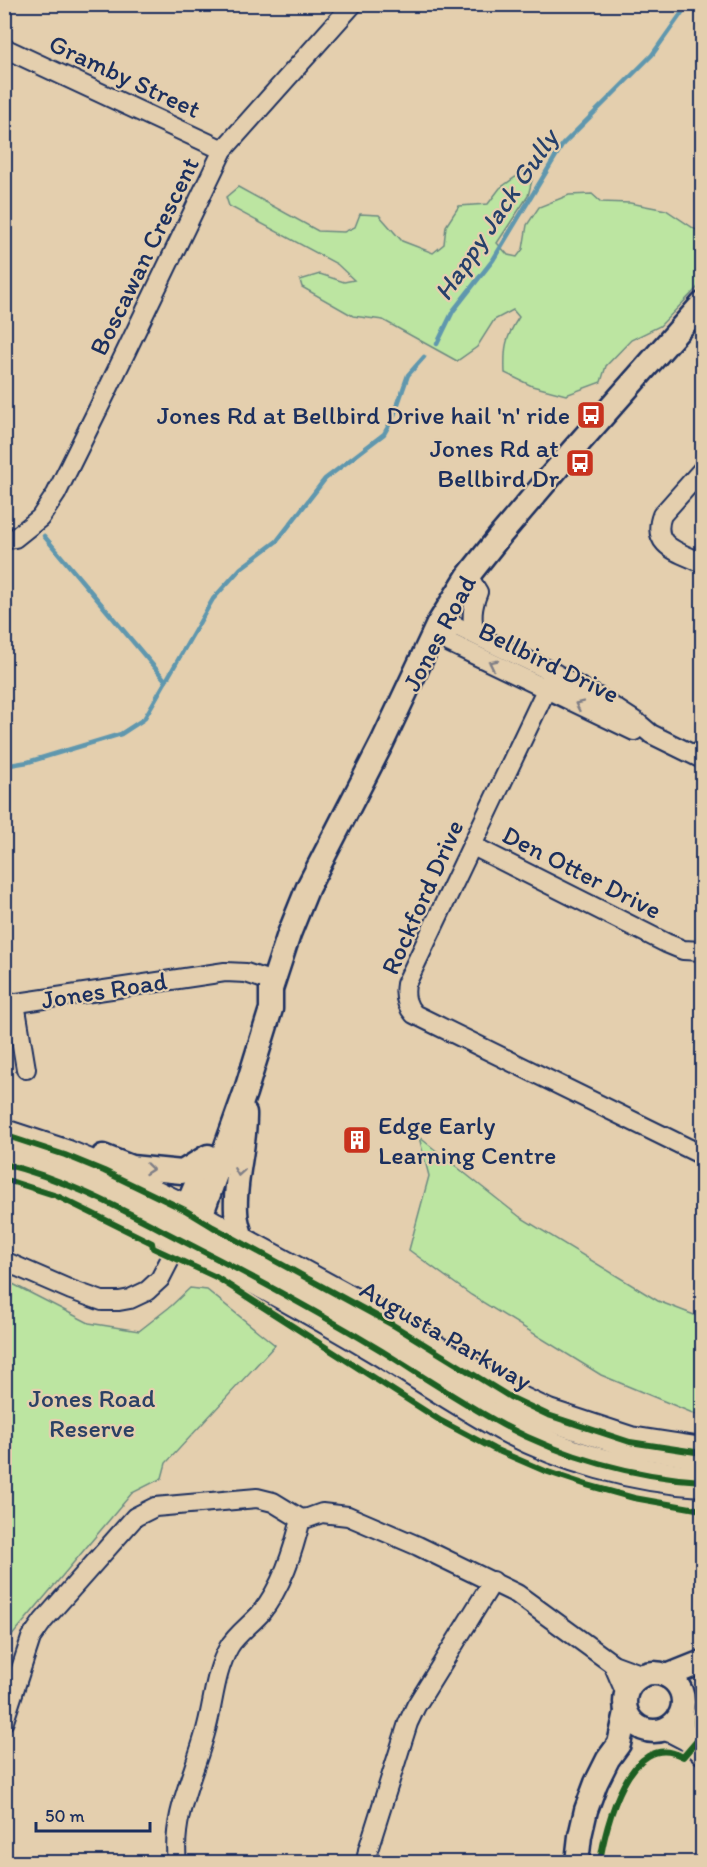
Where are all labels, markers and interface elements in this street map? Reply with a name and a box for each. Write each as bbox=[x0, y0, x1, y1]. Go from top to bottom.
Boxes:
street label: Gramby Street bbox=[44, 27, 206, 125]
water label: Happy Jack Gully bbox=[426, 120, 567, 306]
street label: Boscawan Crescent bbox=[82, 151, 206, 360]
place label: Jones Rd at Bellbird Drive hail 'n' ride bbox=[157, 399, 570, 431]
bus stop icon: Jones Rd at Bellbird Drive hail 'n' ride bbox=[575, 399, 607, 431]
place label: Jones Rd at Bellbird Dr bbox=[430, 432, 560, 494]
bus stop icon: Jones Rd at Bellbird Dr bbox=[564, 447, 596, 479]
street label: Jones Road bbox=[395, 569, 483, 697]
street label: Bellbird Drive bbox=[473, 614, 625, 710]
one-way arrow bbox=[489, 660, 499, 671]
one-way arrow bbox=[574, 701, 585, 713]
street label: Rockford Drive bbox=[374, 815, 470, 979]
street label: Den Otter Drive bbox=[497, 818, 667, 926]
street label: Jones Road bbox=[39, 964, 169, 1016]
place label: Edge Early Learning Centre bbox=[378, 1109, 556, 1171]
building icon: Edge Early Learning Centre bbox=[341, 1124, 373, 1156]
one-way arrow bbox=[144, 1162, 154, 1175]
one-way arrow bbox=[234, 1168, 246, 1177]
street label: Augusta Parkway bbox=[354, 1273, 538, 1397]
park label: Jones Road Reserve bbox=[29, 1382, 155, 1444]
scale bar bbox=[36, 1795, 150, 1833]
text: 50 m bbox=[45, 1805, 85, 1827]

